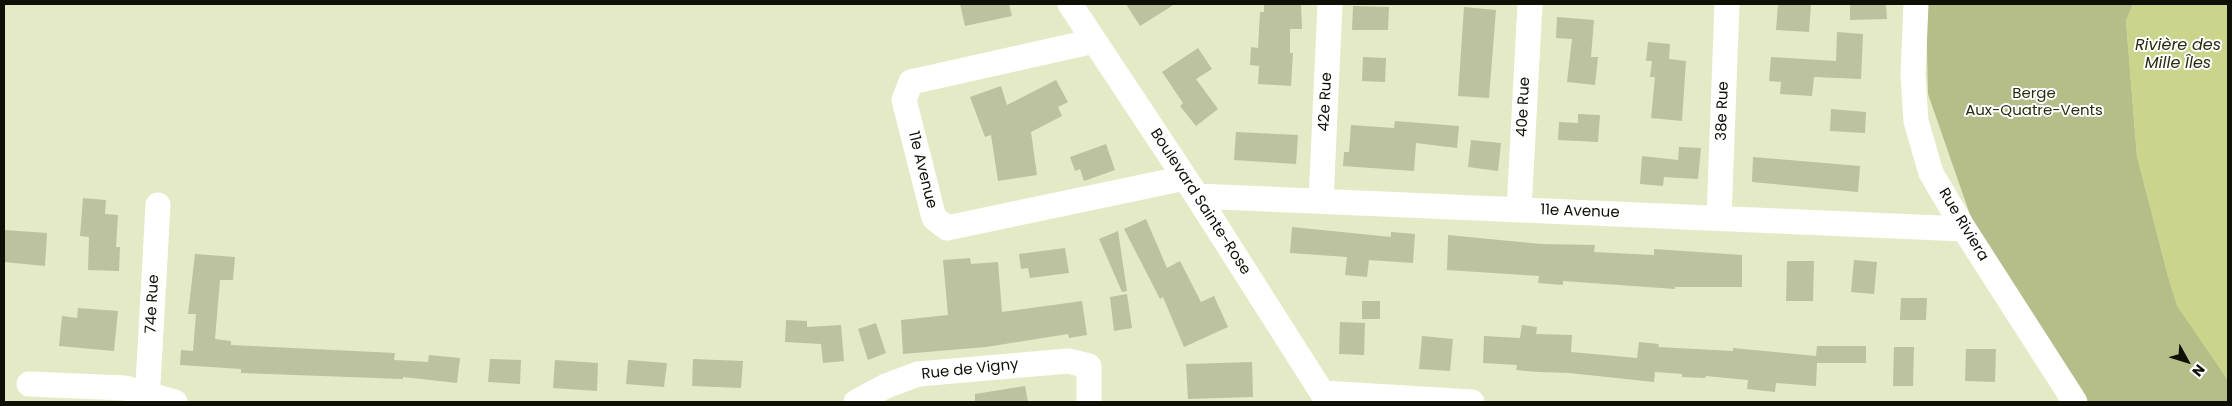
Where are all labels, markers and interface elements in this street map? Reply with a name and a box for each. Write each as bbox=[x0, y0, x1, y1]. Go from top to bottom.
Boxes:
water label: Rivière des Mille Îles bbox=[2135, 36, 2221, 74]
street label: 42e Rue bbox=[1315, 72, 1337, 132]
street label: 40e Rue bbox=[1513, 76, 1535, 138]
street label: 38e Rue bbox=[1713, 81, 1733, 141]
park label: Berge Aux-Quatre-Vents bbox=[1965, 85, 2103, 120]
street label: Boulevard Sainte-Rose bbox=[1146, 125, 1254, 279]
street label: 11e Avenue bbox=[904, 129, 940, 211]
street label: Rue Riviera bbox=[1934, 185, 1992, 265]
street label: 11e Avenue bbox=[1540, 202, 1620, 222]
street label: 74e Rue bbox=[142, 274, 164, 334]
north arrow bbox=[2162, 336, 2212, 386]
street label: Rue de Vigny bbox=[921, 356, 1019, 384]
text: N bbox=[2188, 360, 2210, 381]

